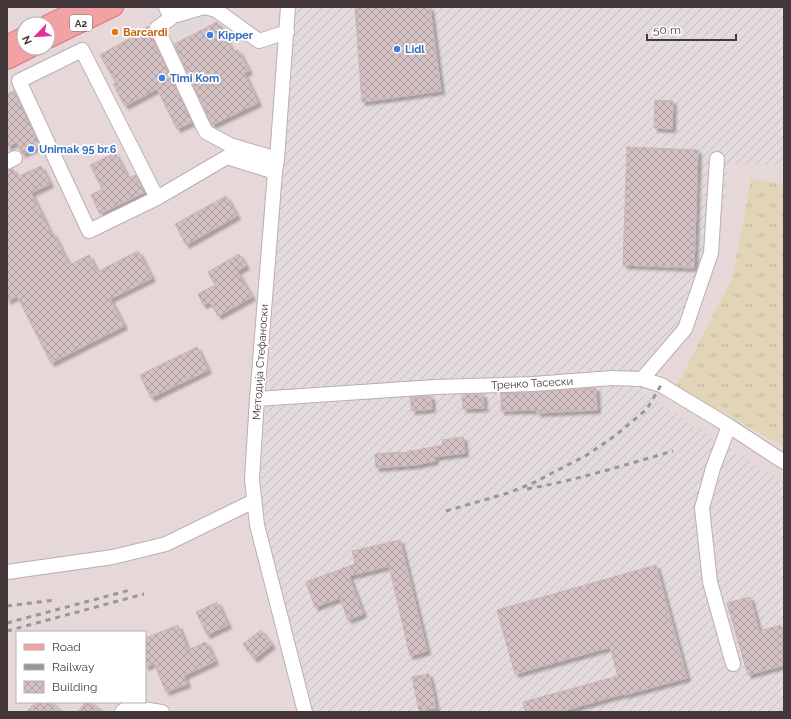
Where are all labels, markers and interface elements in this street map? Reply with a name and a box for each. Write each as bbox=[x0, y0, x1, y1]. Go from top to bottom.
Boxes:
road number: A2 bbox=[70, 15, 92, 31]
north arrow bbox=[16, 16, 56, 56]
scale bar bbox=[647, 16, 736, 42]
text: 50 m bbox=[653, 23, 681, 37]
place label: Barcardi bbox=[123, 26, 168, 39]
marker: Barcardi bbox=[110, 27, 120, 37]
place label: Kipper bbox=[218, 29, 254, 42]
marker: Kipper bbox=[205, 30, 215, 40]
text: N bbox=[20, 33, 35, 47]
place label: Lidl bbox=[405, 43, 425, 56]
marker: Lidl bbox=[392, 44, 402, 54]
place label: Timi Kom bbox=[170, 72, 219, 85]
marker: Timi Kom bbox=[157, 73, 167, 83]
place label: Unimak 95 br.6 bbox=[39, 143, 117, 156]
marker: Unimak 95 br.6 bbox=[26, 144, 36, 154]
street label: Методија Стефаноски bbox=[250, 304, 271, 420]
street label: Тренко Тасески bbox=[491, 375, 573, 392]
legend bbox=[16, 631, 146, 703]
text: Road bbox=[52, 640, 81, 654]
text: Railway bbox=[52, 660, 95, 674]
text: Building bbox=[52, 680, 98, 694]

